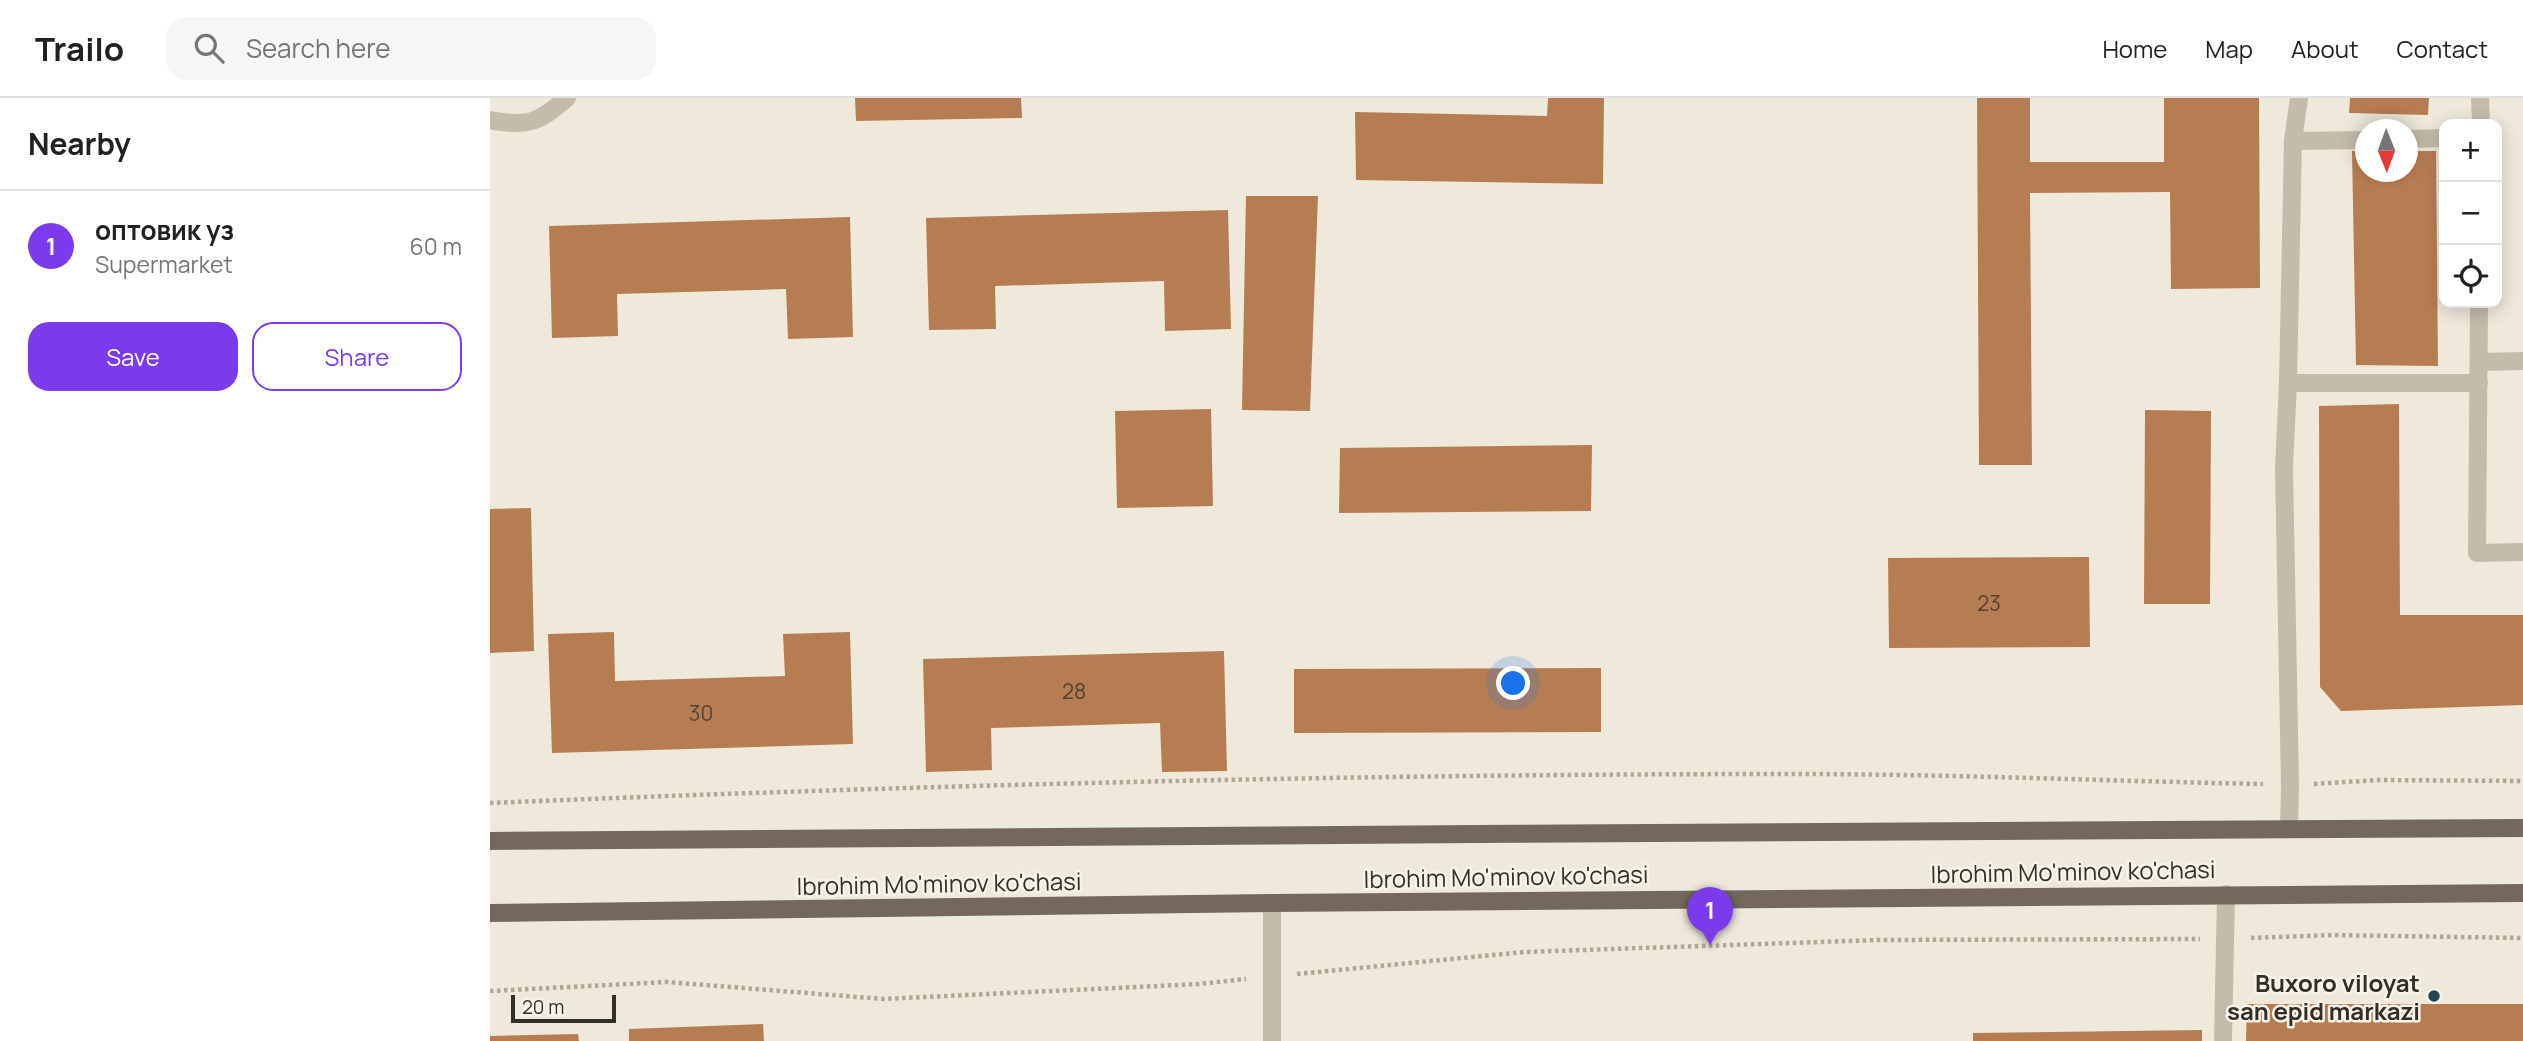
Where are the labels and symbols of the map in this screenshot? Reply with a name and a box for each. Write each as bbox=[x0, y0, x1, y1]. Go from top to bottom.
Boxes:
north arrow bbox=[2355, 119, 2418, 182]
house number: 23 bbox=[1977, 589, 2001, 617]
your location bbox=[1496, 666, 1530, 700]
house number: 28 bbox=[1062, 677, 1086, 705]
house number: 30 bbox=[689, 699, 713, 727]
street label: Ibrohim Mo'minov ko'chasi bbox=[1930, 852, 2216, 890]
street label: Ibrohim Mo'minov ko'chasi bbox=[1363, 857, 1649, 895]
street label: Ibrohim Mo'minov ko'chasi bbox=[796, 864, 1082, 902]
pin: 1 bbox=[1687, 887, 1733, 945]
place label: Buxoro viloyat san epid markazi bbox=[2227, 966, 2420, 1027]
marker: Buxoro viloyat san epid markazi bbox=[2426, 988, 2442, 1004]
scale bar bbox=[511, 992, 616, 1024]

